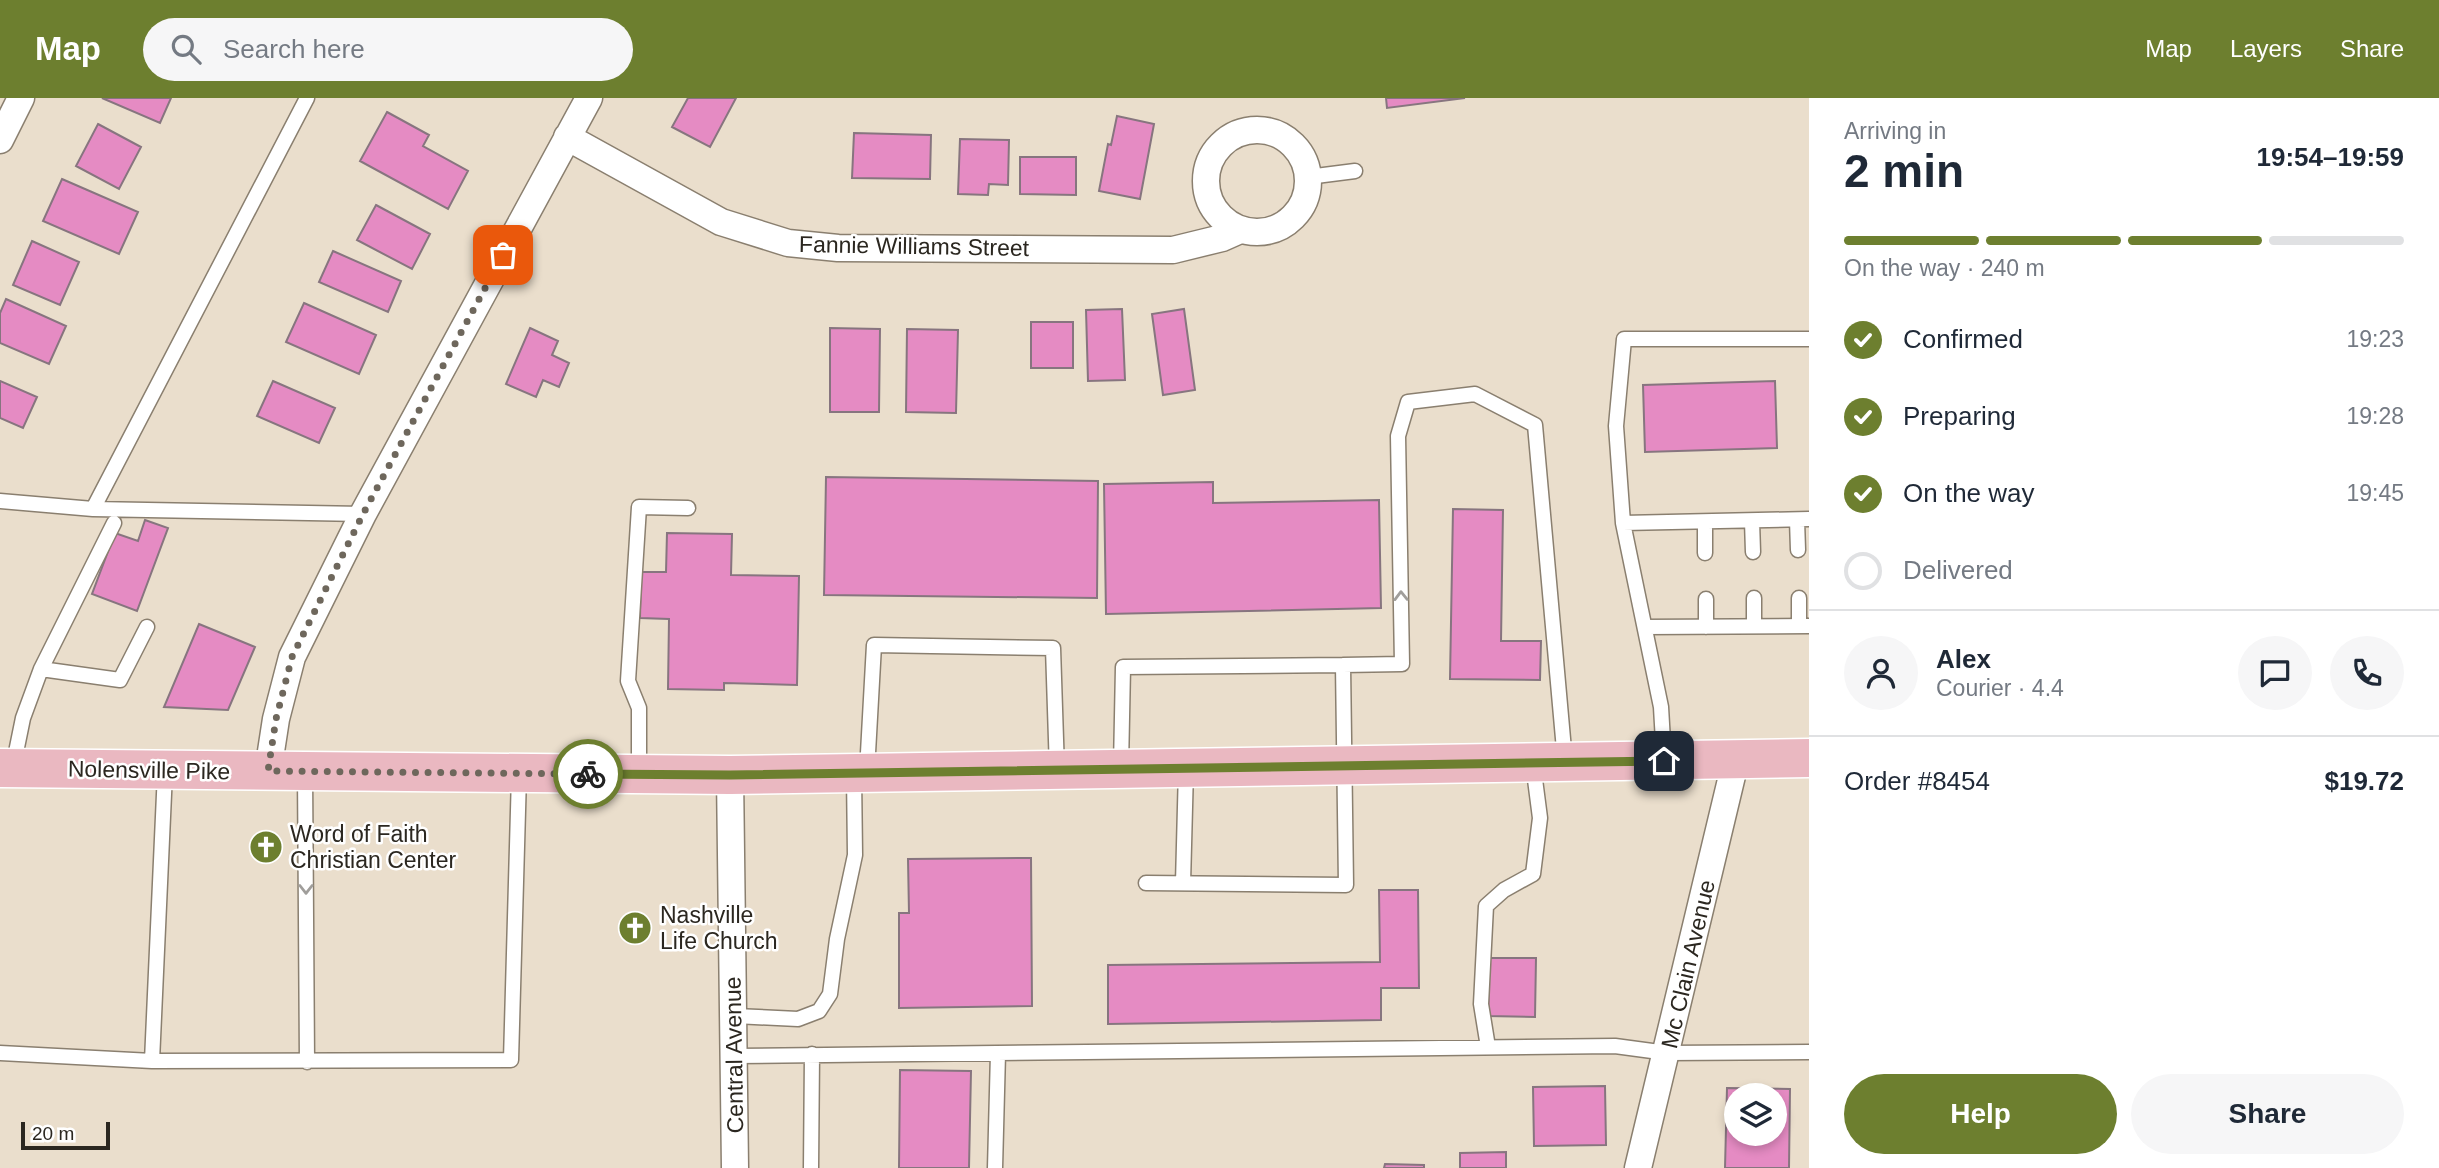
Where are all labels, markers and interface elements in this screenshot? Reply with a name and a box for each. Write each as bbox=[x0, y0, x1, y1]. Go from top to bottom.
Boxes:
search box bbox=[143, 18, 633, 81]
text: Map bbox=[35, 30, 101, 67]
icon: search bbox=[167, 30, 205, 68]
text: Search here bbox=[223, 34, 365, 64]
text: Map bbox=[2145, 35, 2192, 62]
text: Layers bbox=[2230, 35, 2302, 62]
text: Share bbox=[2340, 35, 2404, 62]
text: Arriving in bbox=[1844, 118, 1946, 144]
text: 19:54–19:59 bbox=[2257, 142, 2404, 172]
text: 2 min bbox=[1844, 145, 1964, 197]
pin bbox=[473, 225, 533, 285]
street label: Fannie Williams Street bbox=[799, 231, 1030, 261]
icon: bag bbox=[484, 236, 522, 274]
text: On the way · 240 m bbox=[1844, 255, 2045, 281]
icon: check bbox=[1844, 321, 1882, 359]
text: Confirmed bbox=[1903, 324, 2023, 354]
text: 19:23 bbox=[2346, 326, 2404, 352]
icon: check bbox=[1844, 398, 1882, 436]
text: Preparing bbox=[1903, 401, 2016, 431]
text: 19:28 bbox=[2346, 403, 2404, 429]
icon: check bbox=[1844, 475, 1882, 513]
text: On the way bbox=[1903, 478, 2035, 508]
text: 19:45 bbox=[2346, 480, 2404, 506]
text: Delivered bbox=[1903, 555, 2013, 585]
one-way arrow bbox=[1393, 590, 1408, 601]
button: person bbox=[1844, 636, 1918, 710]
button: chat bbox=[2238, 636, 2312, 710]
button: phone bbox=[2330, 636, 2404, 710]
text: Alex bbox=[1936, 644, 1991, 674]
text: Courier · 4.4 bbox=[1936, 675, 2064, 701]
pin bbox=[1634, 731, 1694, 791]
courier bbox=[553, 739, 623, 809]
icon: home bbox=[1645, 742, 1683, 780]
icon: bike bbox=[569, 755, 607, 793]
street label: Nolensville Pike bbox=[68, 756, 230, 784]
text: Order #8454 bbox=[1844, 766, 1990, 796]
text: $19.72 bbox=[2324, 766, 2404, 796]
place label: Word of Faith Christian Center bbox=[290, 821, 457, 873]
church icon: Word of Faith Christian Center bbox=[247, 828, 285, 866]
street label: Mc Clain Avenue bbox=[1656, 877, 1720, 1051]
one-way arrow bbox=[298, 884, 314, 895]
place label: Nashville Life Church bbox=[660, 902, 778, 954]
church icon: Nashville Life Church bbox=[616, 909, 654, 947]
street label: Central Avenue bbox=[720, 976, 748, 1134]
button: Help bbox=[1844, 1074, 2117, 1154]
button: Share bbox=[2131, 1074, 2404, 1154]
map controls bbox=[1724, 1083, 1787, 1146]
button: layers bbox=[1724, 1083, 1787, 1146]
scale bar bbox=[21, 1119, 110, 1151]
text: 20 m bbox=[32, 1123, 74, 1144]

